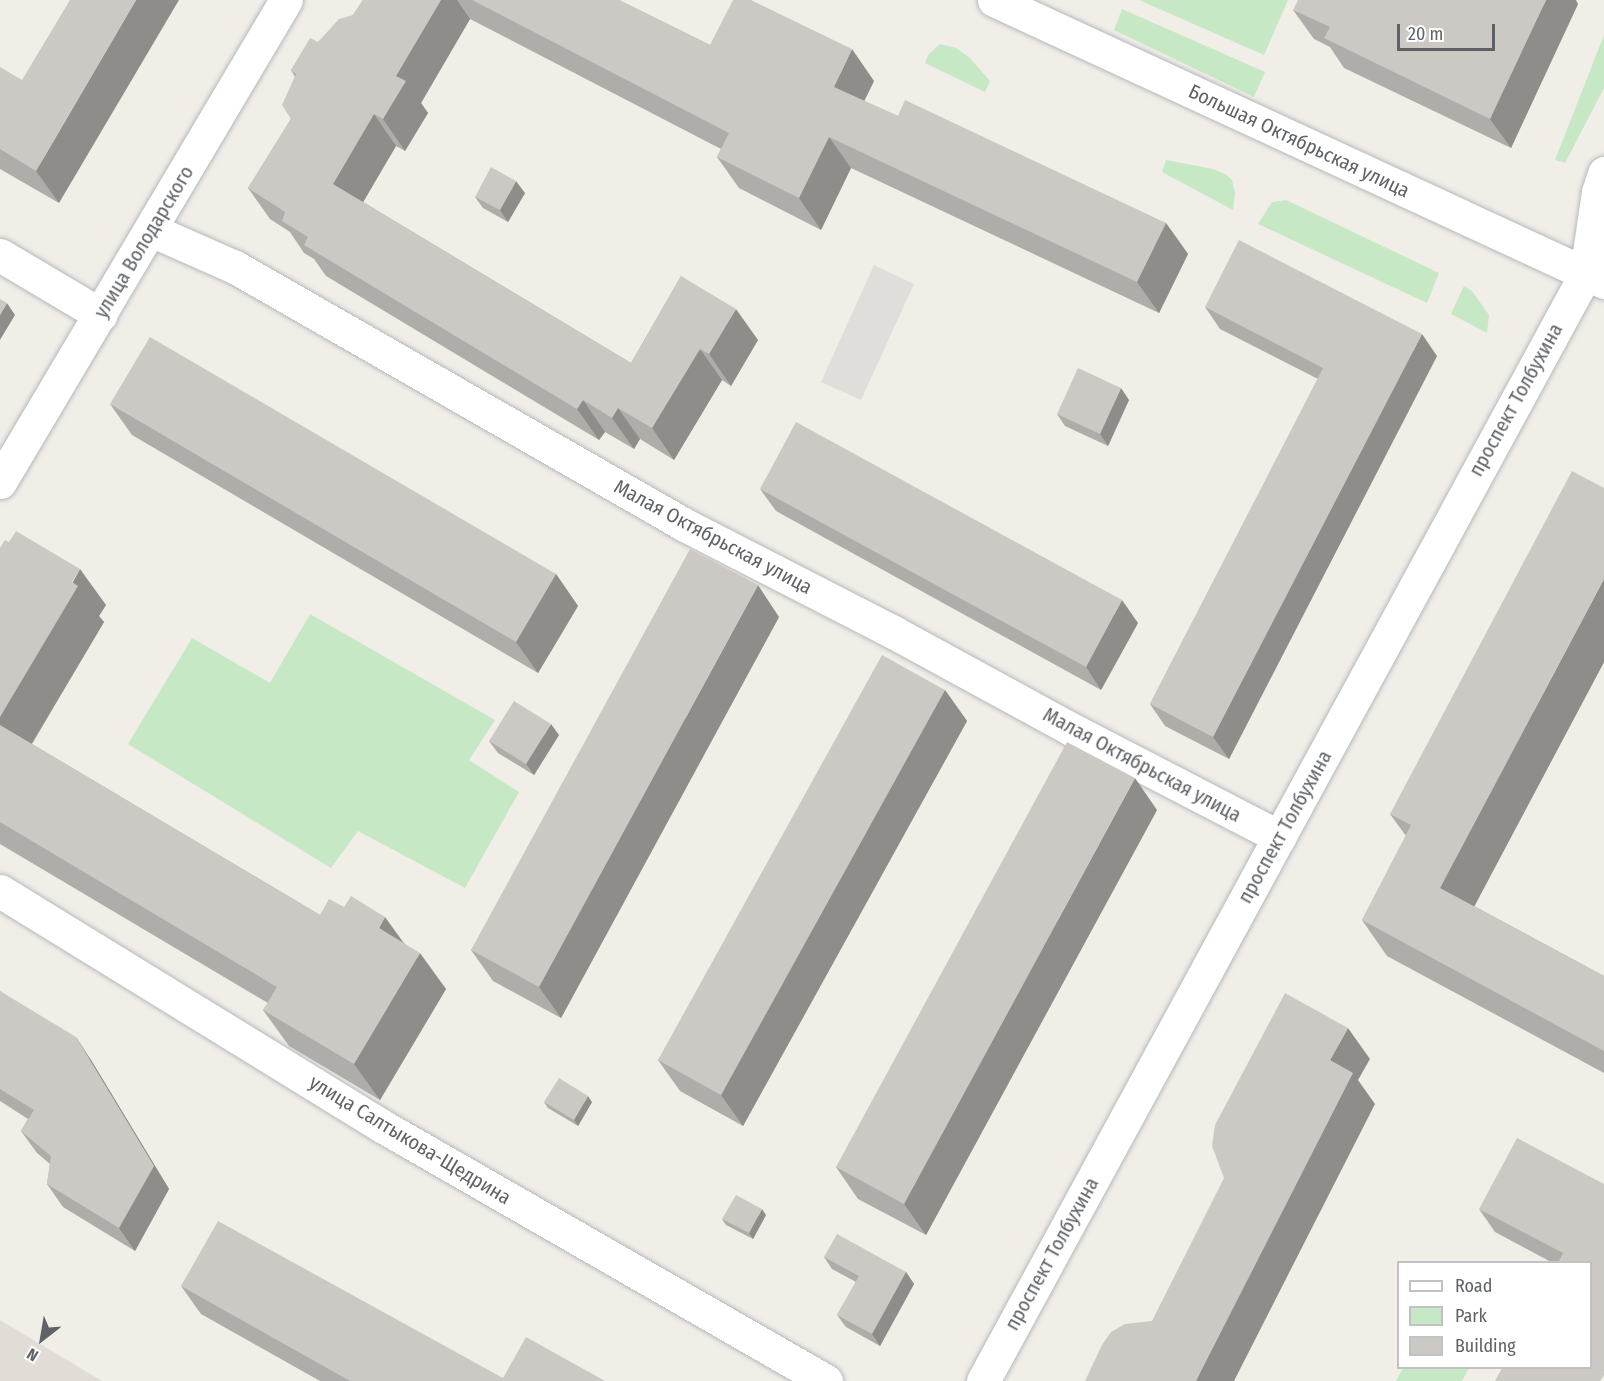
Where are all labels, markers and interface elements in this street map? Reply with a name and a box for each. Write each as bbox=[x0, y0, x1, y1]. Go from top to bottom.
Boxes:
scale bar bbox=[1400, 12, 1498, 50]
text: 20 m bbox=[1408, 23, 1443, 45]
street label: Большая Октябрьская улица bbox=[1185, 79, 1413, 203]
street label: улица Володарского bbox=[89, 162, 199, 322]
street label: проспект Толбухина bbox=[1464, 319, 1568, 481]
street label: Малая Октябрьская улица bbox=[610, 475, 816, 599]
street label: Малая Октябрьская улица bbox=[1039, 703, 1245, 827]
street label: проспект Толбухина bbox=[1233, 746, 1337, 908]
street label: улица Салтыкова-Щедрина bbox=[305, 1070, 515, 1210]
street label: проспект Толбухина bbox=[1000, 1173, 1104, 1335]
legend bbox=[1397, 1261, 1592, 1369]
text: Road bbox=[1455, 1275, 1492, 1297]
text: Park bbox=[1455, 1305, 1487, 1327]
north arrow bbox=[12, 1309, 72, 1369]
text: Building bbox=[1455, 1335, 1516, 1357]
text: N bbox=[23, 1344, 41, 1365]

